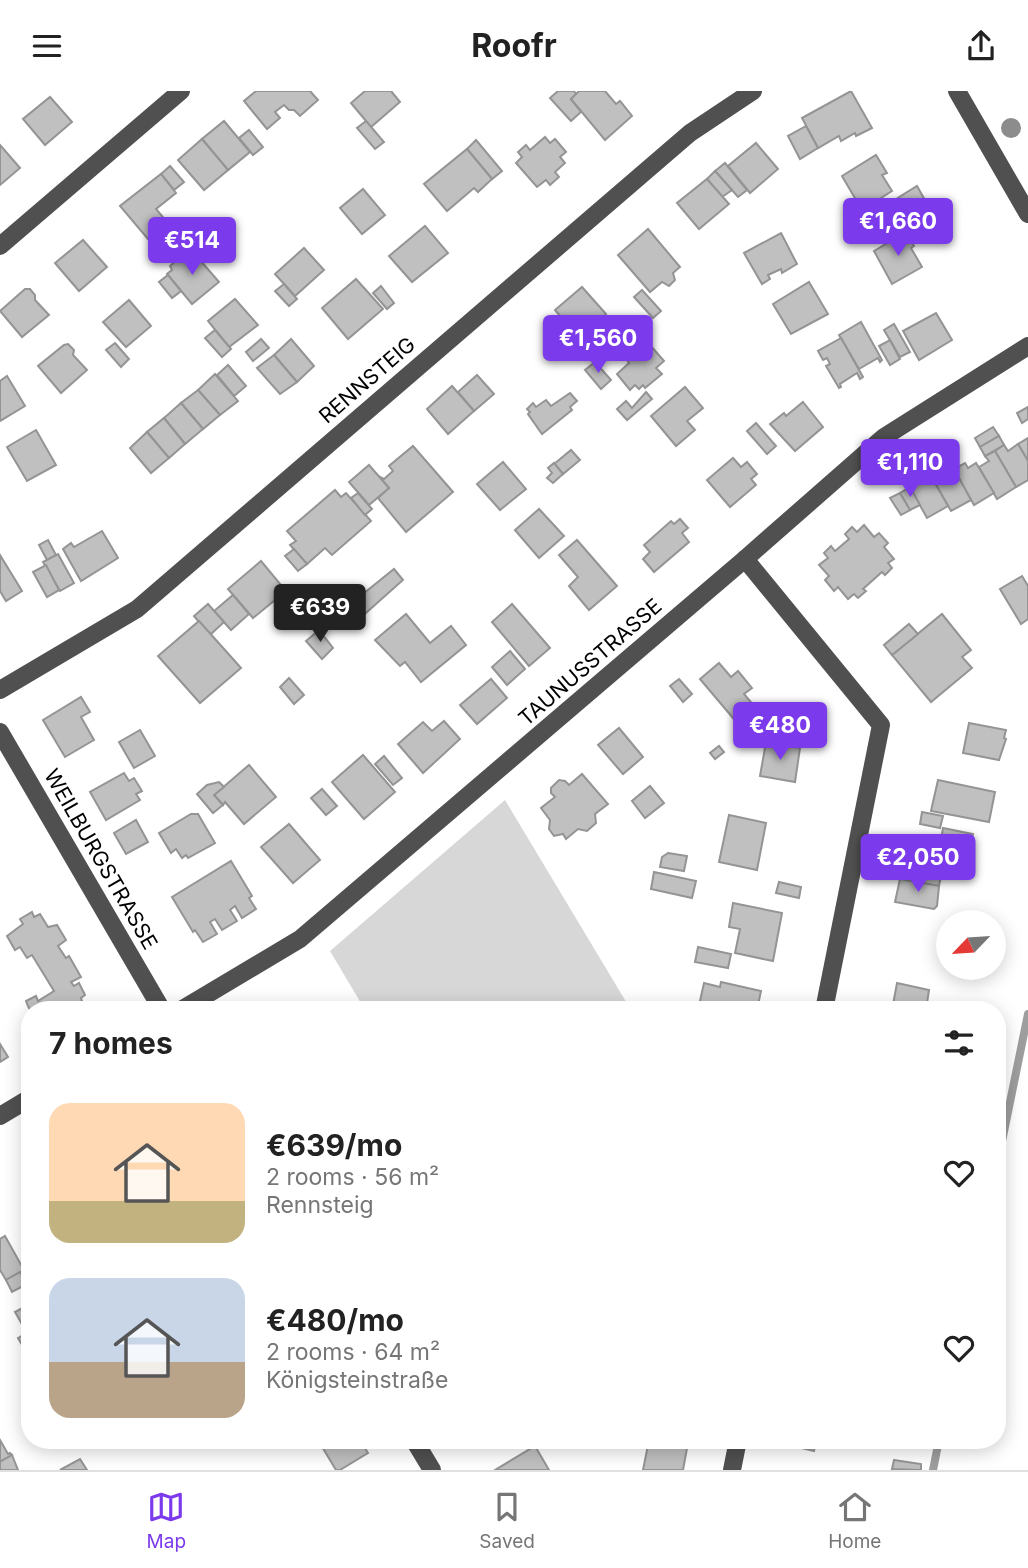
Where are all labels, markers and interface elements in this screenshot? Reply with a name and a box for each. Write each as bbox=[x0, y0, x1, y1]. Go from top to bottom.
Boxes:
text: Roofr bbox=[471, 26, 557, 65]
icon: menu bbox=[28, 27, 66, 65]
icon: share bbox=[962, 27, 1000, 65]
pin: €1,660 bbox=[841, 199, 955, 258]
text: €1,660 bbox=[859, 207, 937, 235]
pin: €514 bbox=[151, 218, 233, 277]
text: €514 bbox=[164, 226, 220, 254]
pin: €1,560 bbox=[541, 315, 655, 375]
text: €1,560 bbox=[559, 324, 637, 352]
street label: RENNSTEIG bbox=[314, 332, 420, 428]
pin: €1,110 bbox=[853, 439, 967, 499]
text: €1,110 bbox=[877, 448, 943, 476]
pin: €639 bbox=[279, 585, 361, 644]
text: €639 bbox=[290, 593, 350, 621]
street label: TAUNUSSTRASSE bbox=[513, 593, 667, 731]
pin: €480 bbox=[739, 703, 821, 762]
text: €480 bbox=[749, 711, 811, 739]
street label: WEILBURGSTRASSE bbox=[39, 764, 163, 954]
pin: €2,050 bbox=[861, 835, 975, 894]
text: €2,050 bbox=[877, 843, 959, 871]
north arrow bbox=[936, 910, 1006, 980]
map controls bbox=[936, 910, 1006, 980]
icon: filters bbox=[940, 1024, 978, 1062]
text: 7 homes bbox=[49, 1025, 173, 1061]
text: €639/mo bbox=[266, 1127, 402, 1163]
icon: home bbox=[105, 1131, 189, 1215]
icon: heart bbox=[940, 1154, 978, 1192]
text: 2 rooms · 56 m² bbox=[266, 1163, 439, 1191]
text: Rennsteig bbox=[266, 1191, 374, 1219]
text: €480/mo bbox=[266, 1302, 404, 1338]
icon: home bbox=[105, 1306, 189, 1390]
icon: heart bbox=[940, 1329, 978, 1367]
text: 2 rooms · 64 m² bbox=[266, 1338, 440, 1366]
text: Königsteinstraße bbox=[266, 1366, 448, 1394]
tab: Map bbox=[147, 1488, 186, 1553]
tab: Saved bbox=[479, 1488, 535, 1553]
tab: Home bbox=[828, 1488, 881, 1553]

